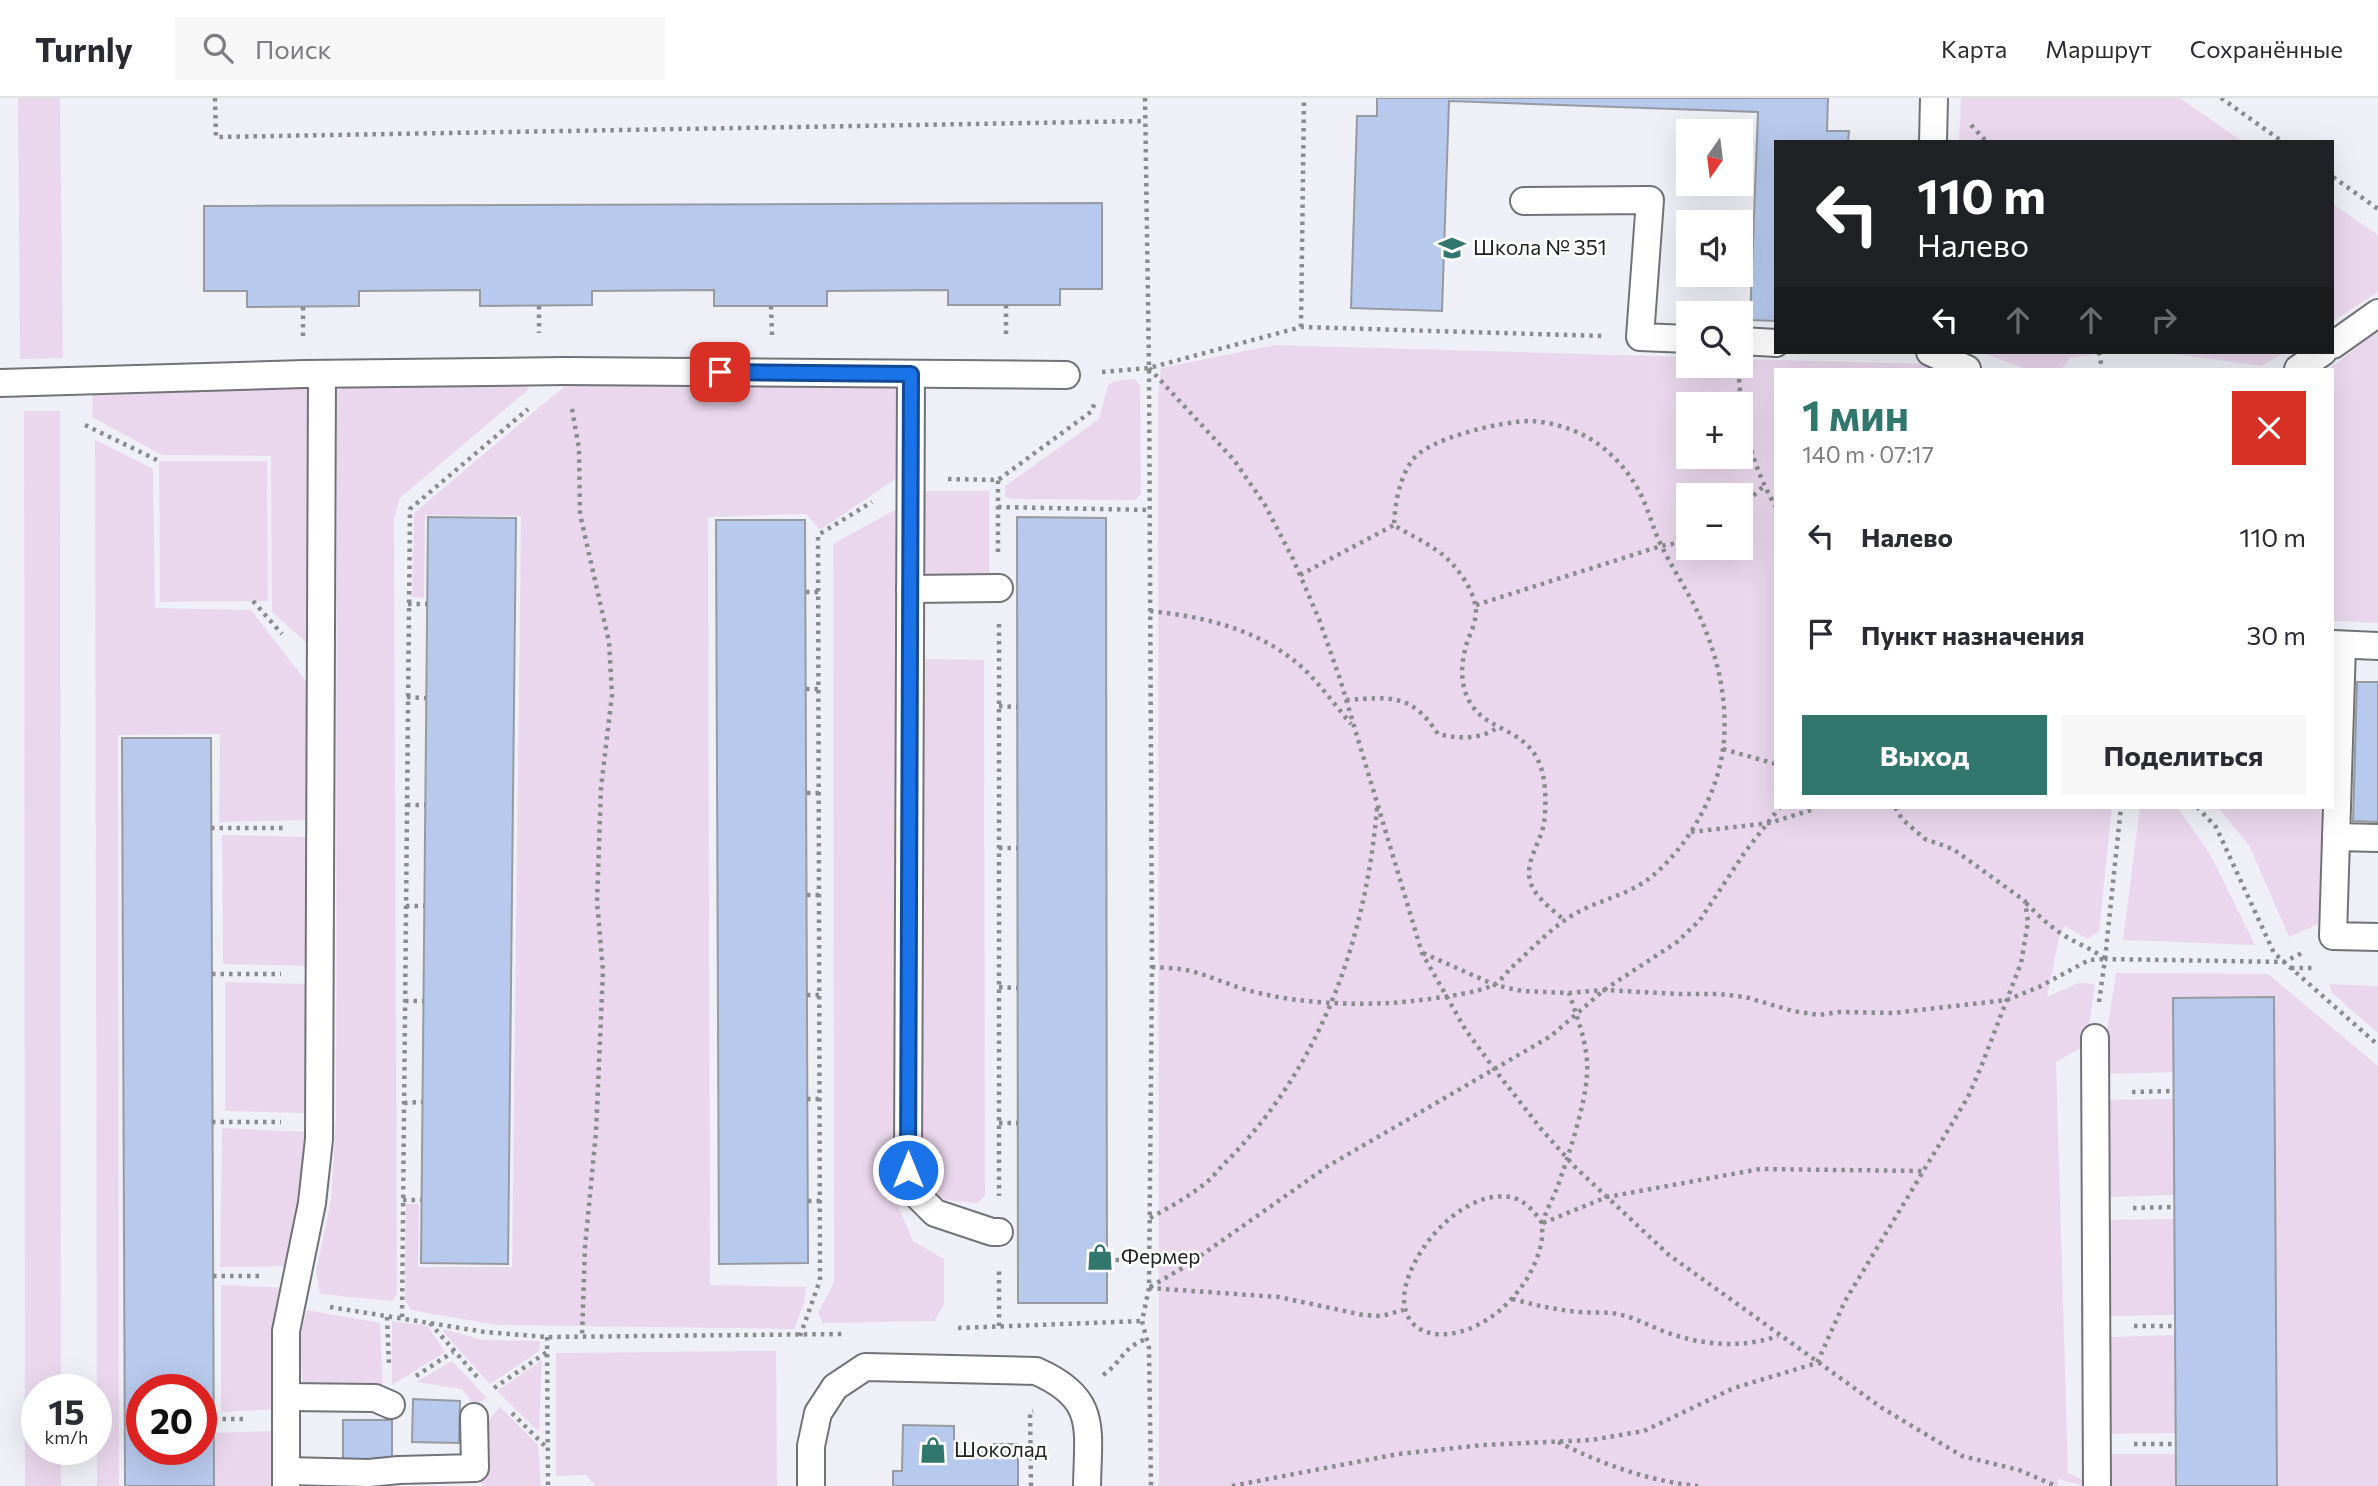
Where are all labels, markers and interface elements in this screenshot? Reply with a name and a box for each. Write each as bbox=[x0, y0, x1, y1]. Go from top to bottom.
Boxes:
search box bbox=[175, 17, 665, 80]
text: Turnly bbox=[35, 28, 133, 69]
icon: search bbox=[199, 29, 237, 67]
text: Поиск bbox=[255, 33, 332, 64]
text: Карта bbox=[1941, 34, 2007, 63]
text: Маршрут bbox=[2045, 34, 2152, 63]
text: Сохранённые bbox=[2190, 34, 2343, 63]
north arrow bbox=[1676, 119, 1754, 196]
map controls bbox=[1676, 119, 1753, 560]
text: 110 m bbox=[1917, 164, 2046, 224]
icon: left bbox=[1802, 168, 1893, 259]
button: sound bbox=[1676, 210, 1753, 287]
text: Налево bbox=[1917, 224, 2029, 264]
school or university icon: Школа № 351 bbox=[1437, 233, 1467, 263]
place label: Школа № 351 bbox=[1473, 234, 1607, 259]
button: search bbox=[1676, 301, 1753, 378]
icon: left bbox=[1926, 301, 1964, 339]
icon: ahead bbox=[1999, 301, 2037, 339]
icon: ahead bbox=[2072, 301, 2110, 339]
icon: right bbox=[2145, 301, 2183, 339]
pin bbox=[690, 342, 750, 402]
icon: arrive bbox=[701, 353, 739, 391]
text: 1 мин bbox=[1802, 388, 1909, 440]
button: close bbox=[2232, 391, 2306, 465]
button: + bbox=[1676, 392, 1753, 469]
text: 140 m · 07:17 bbox=[1802, 440, 1934, 468]
button: − bbox=[1676, 483, 1753, 560]
icon: left bbox=[1802, 517, 1840, 555]
text: Налево bbox=[1861, 521, 1953, 552]
text: 110 m bbox=[2239, 521, 2306, 552]
icon: arrive bbox=[1802, 615, 1840, 653]
text: Пункт назначения bbox=[1861, 619, 2085, 650]
text: 30 m bbox=[2247, 619, 2306, 650]
button: Выход bbox=[1802, 715, 2047, 795]
button: Поделиться bbox=[2061, 715, 2306, 795]
position arrow bbox=[871, 1133, 945, 1207]
shop icon: Фермер bbox=[1085, 1242, 1115, 1272]
place label: Фермер bbox=[1121, 1243, 1201, 1268]
speed limit sign: 20 bbox=[126, 1374, 217, 1465]
text: 15 bbox=[48, 1389, 85, 1432]
text: km/h bbox=[45, 1426, 88, 1448]
shop icon: Шоколад bbox=[918, 1435, 948, 1465]
place label: Шоколад bbox=[954, 1436, 1047, 1461]

